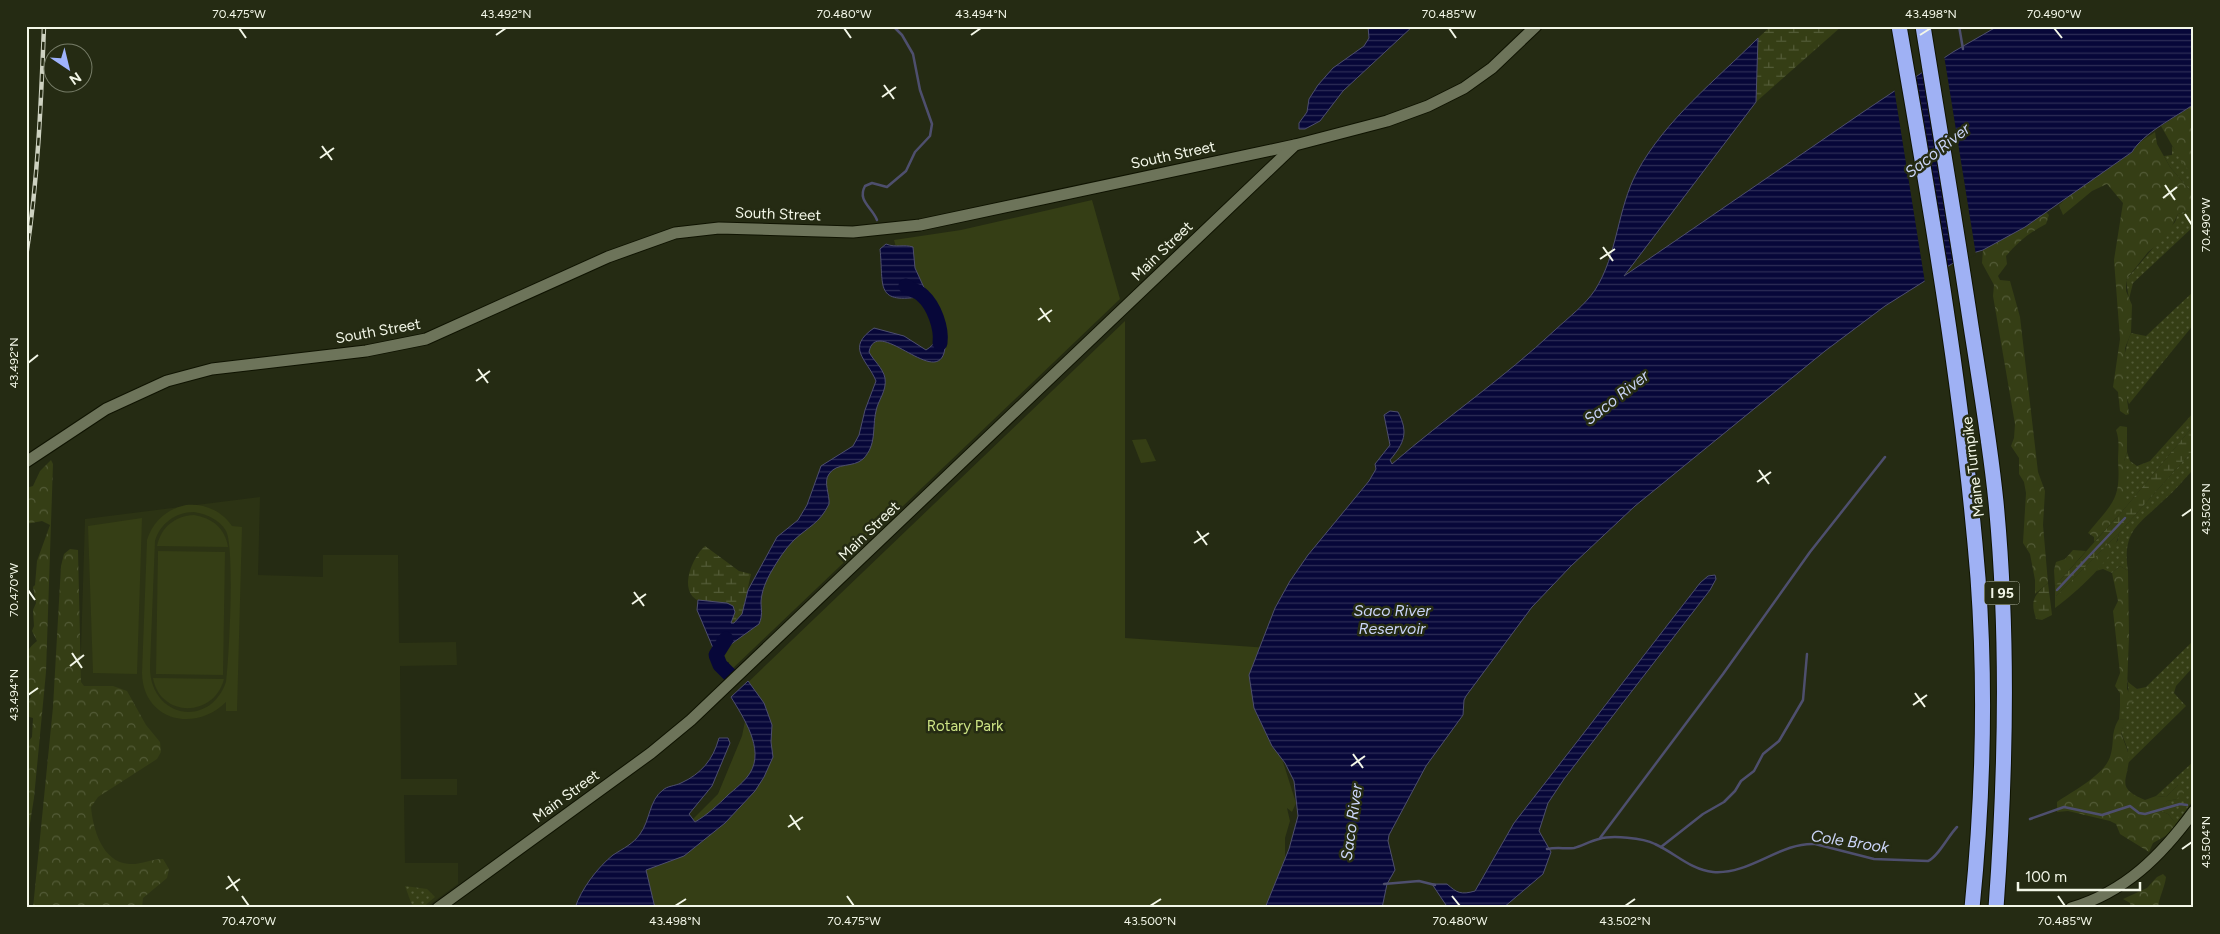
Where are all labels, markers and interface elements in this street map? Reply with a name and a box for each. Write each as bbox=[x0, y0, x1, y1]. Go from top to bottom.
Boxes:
text: 70.475°W bbox=[212, 7, 266, 21]
text: 43.492°N bbox=[480, 7, 532, 21]
text: 70.480°W bbox=[816, 7, 872, 21]
text: 43.494°N bbox=[955, 7, 1007, 21]
text: 70.485°W bbox=[1422, 7, 1477, 21]
text: 43.498°N bbox=[1905, 7, 1957, 21]
text: 70.490°W bbox=[2027, 7, 2082, 21]
north arrow bbox=[42, 42, 92, 92]
text: N bbox=[66, 68, 84, 88]
water label: Saco River bbox=[1901, 119, 1974, 182]
street label: South Street bbox=[1129, 137, 1217, 173]
text: 70.490°W bbox=[2199, 197, 2213, 252]
street label: South Street bbox=[735, 204, 822, 225]
street label: Main Street bbox=[1128, 217, 1197, 285]
street label: South Street bbox=[334, 315, 422, 347]
text: 43.492°N bbox=[7, 337, 21, 389]
water label: Saco River bbox=[1580, 366, 1653, 429]
street label: Maine Turnpike bbox=[1958, 416, 1988, 518]
text: 43.502°N bbox=[2199, 483, 2213, 535]
street label: Main Street bbox=[835, 497, 904, 565]
text: 70.470°W bbox=[7, 562, 21, 617]
road number: I 95 bbox=[1984, 582, 2020, 604]
water label: Saco River Reservoir bbox=[1353, 601, 1431, 638]
text: 43.494°N bbox=[7, 669, 21, 721]
park label: Rotary Park bbox=[927, 717, 1004, 735]
street label: Main Street bbox=[529, 766, 603, 826]
water label: Saco River bbox=[1337, 782, 1366, 862]
text: 43.504°N bbox=[2199, 816, 2213, 868]
water label: Cole Brook bbox=[1810, 826, 1891, 857]
scale bar bbox=[2018, 859, 2140, 891]
text: 100 m bbox=[2025, 868, 2067, 886]
text: 70.470°W bbox=[222, 914, 277, 928]
text: 43.498°N bbox=[649, 914, 701, 928]
text: 70.475°W bbox=[827, 914, 881, 928]
text: 43.500°N bbox=[1124, 914, 1176, 928]
text: 70.480°W bbox=[1432, 914, 1488, 928]
text: 43.502°N bbox=[1599, 914, 1651, 928]
text: 70.485°W bbox=[2038, 914, 2093, 928]

